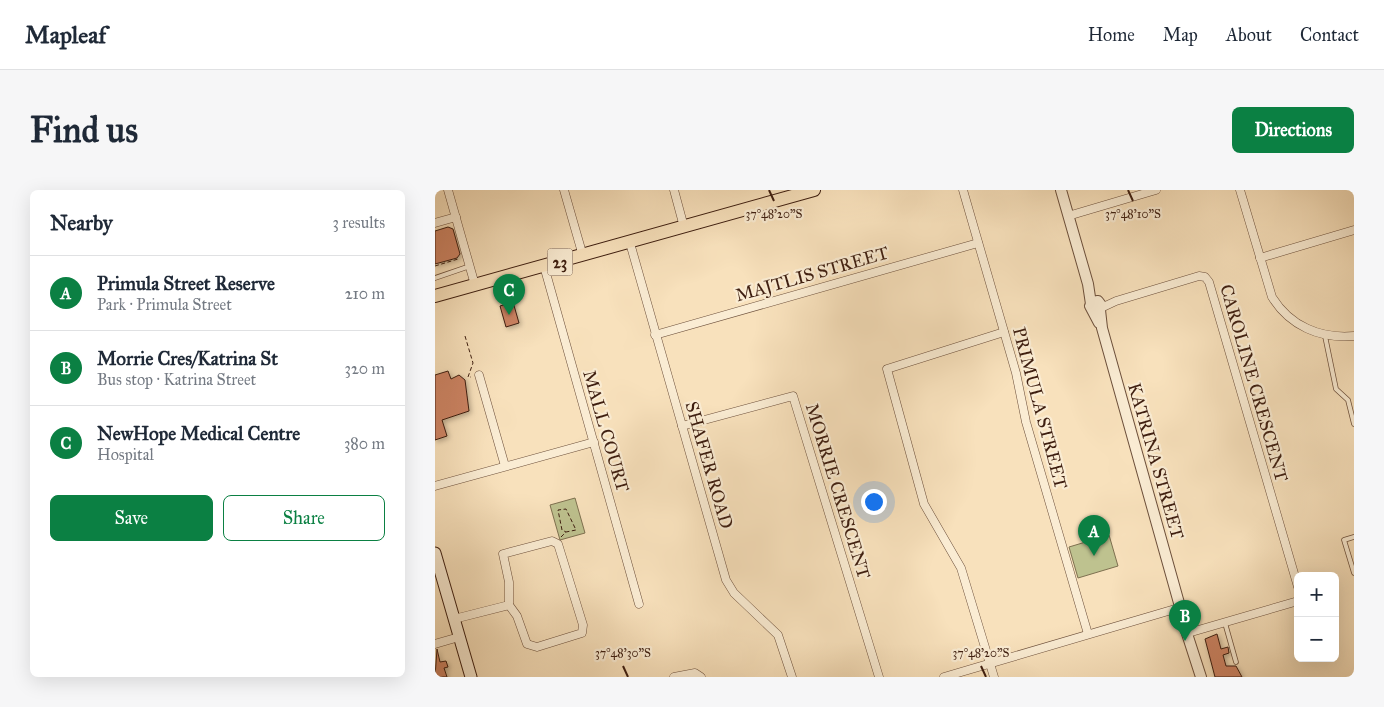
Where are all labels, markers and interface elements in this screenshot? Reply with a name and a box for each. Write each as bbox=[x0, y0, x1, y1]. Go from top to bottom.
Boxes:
text: Mapleaf bbox=[25, 20, 106, 50]
text: Home bbox=[1088, 24, 1135, 46]
text: Map bbox=[1163, 24, 1198, 46]
text: About bbox=[1226, 24, 1272, 46]
text: Contact bbox=[1300, 24, 1359, 46]
button: Directions bbox=[1232, 107, 1354, 153]
text: Find us bbox=[30, 109, 138, 152]
text: 37°48'20"S bbox=[746, 207, 803, 221]
text: 37°48'10"S bbox=[1105, 207, 1161, 221]
text: Nearby bbox=[50, 210, 113, 236]
text: 3 results bbox=[332, 213, 385, 232]
street label: MAJTLIS STREET bbox=[733, 242, 892, 307]
road number: 23 bbox=[547, 248, 573, 276]
text: Primula Street Reserve bbox=[97, 272, 275, 295]
pin: C bbox=[493, 274, 525, 315]
street label: CAROLINE CRESCENT bbox=[1215, 282, 1293, 484]
text: A bbox=[61, 284, 71, 303]
text: 210 m bbox=[345, 284, 385, 303]
text: Park · Primula Street bbox=[97, 295, 232, 314]
street label: PRIMULA STREET bbox=[1008, 325, 1072, 491]
text: Morrie Cres/Katrina St bbox=[97, 347, 278, 370]
text: B bbox=[61, 359, 71, 378]
text: 320 m bbox=[345, 359, 385, 378]
street label: MALL COURT bbox=[578, 367, 634, 495]
text: Bus stop · Katrina Street bbox=[97, 370, 256, 389]
street label: KATRINA STREET bbox=[1123, 380, 1189, 542]
street label: SHAFER ROAD bbox=[680, 399, 738, 531]
street label: MORRIE CRESCENT bbox=[801, 400, 875, 582]
text: NewHope Medical Centre bbox=[97, 422, 300, 445]
text: C bbox=[61, 434, 71, 453]
text: 380 m bbox=[344, 434, 385, 453]
text: Hospital bbox=[97, 445, 154, 464]
your location bbox=[861, 489, 887, 515]
button: Save bbox=[50, 495, 213, 541]
button: Share bbox=[223, 495, 385, 541]
pin: A bbox=[1078, 515, 1110, 556]
map controls bbox=[1294, 572, 1339, 662]
button: + bbox=[1294, 572, 1339, 617]
pin: B bbox=[1169, 600, 1201, 641]
button: − bbox=[1294, 617, 1339, 662]
text: 37°48'30"S bbox=[595, 646, 651, 660]
text: 37°48'20"S bbox=[953, 646, 1010, 660]

